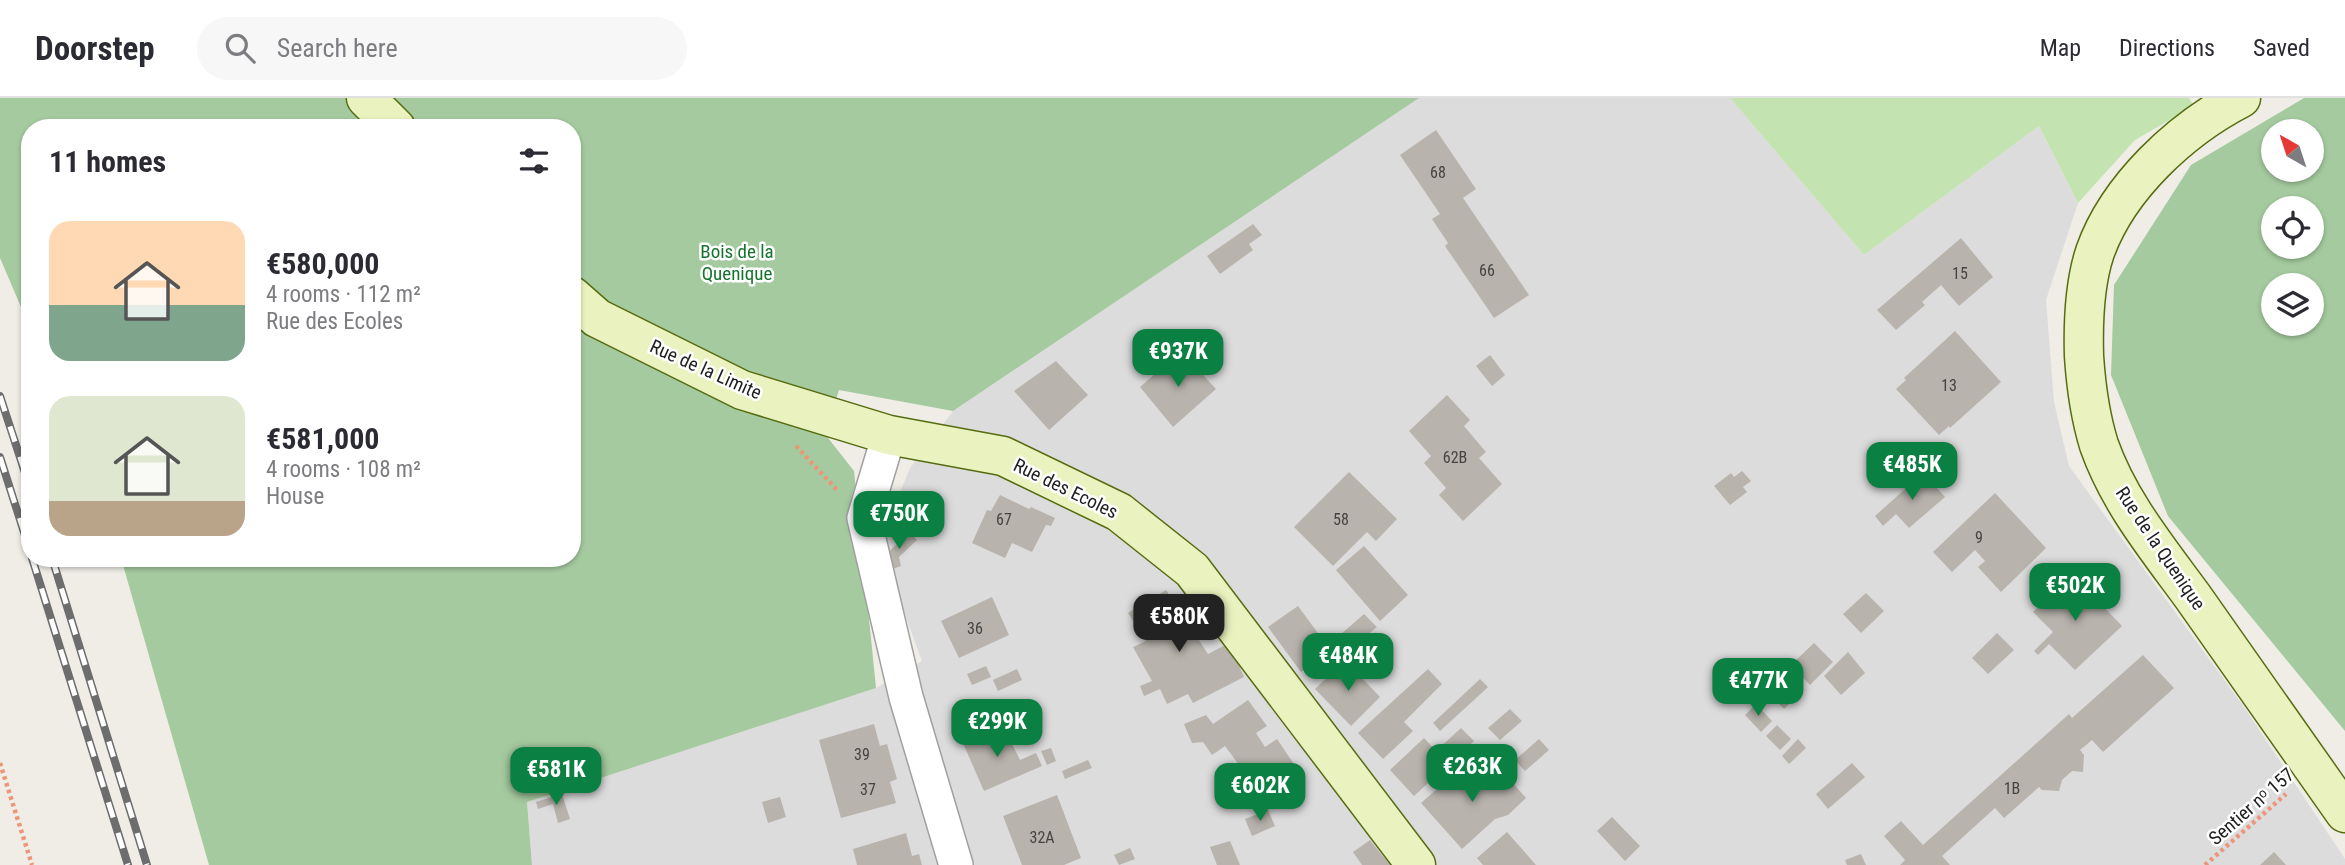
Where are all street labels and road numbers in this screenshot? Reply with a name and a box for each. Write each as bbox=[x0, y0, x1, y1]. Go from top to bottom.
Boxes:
street label: Rue de la Limite bbox=[646, 335, 765, 404]
street label: Rue des Ecoles bbox=[1010, 453, 1122, 524]
street label: Rue de la Quenique bbox=[2111, 482, 2210, 614]
street label: Sentier nᵒ 157 bbox=[2204, 763, 2299, 850]

